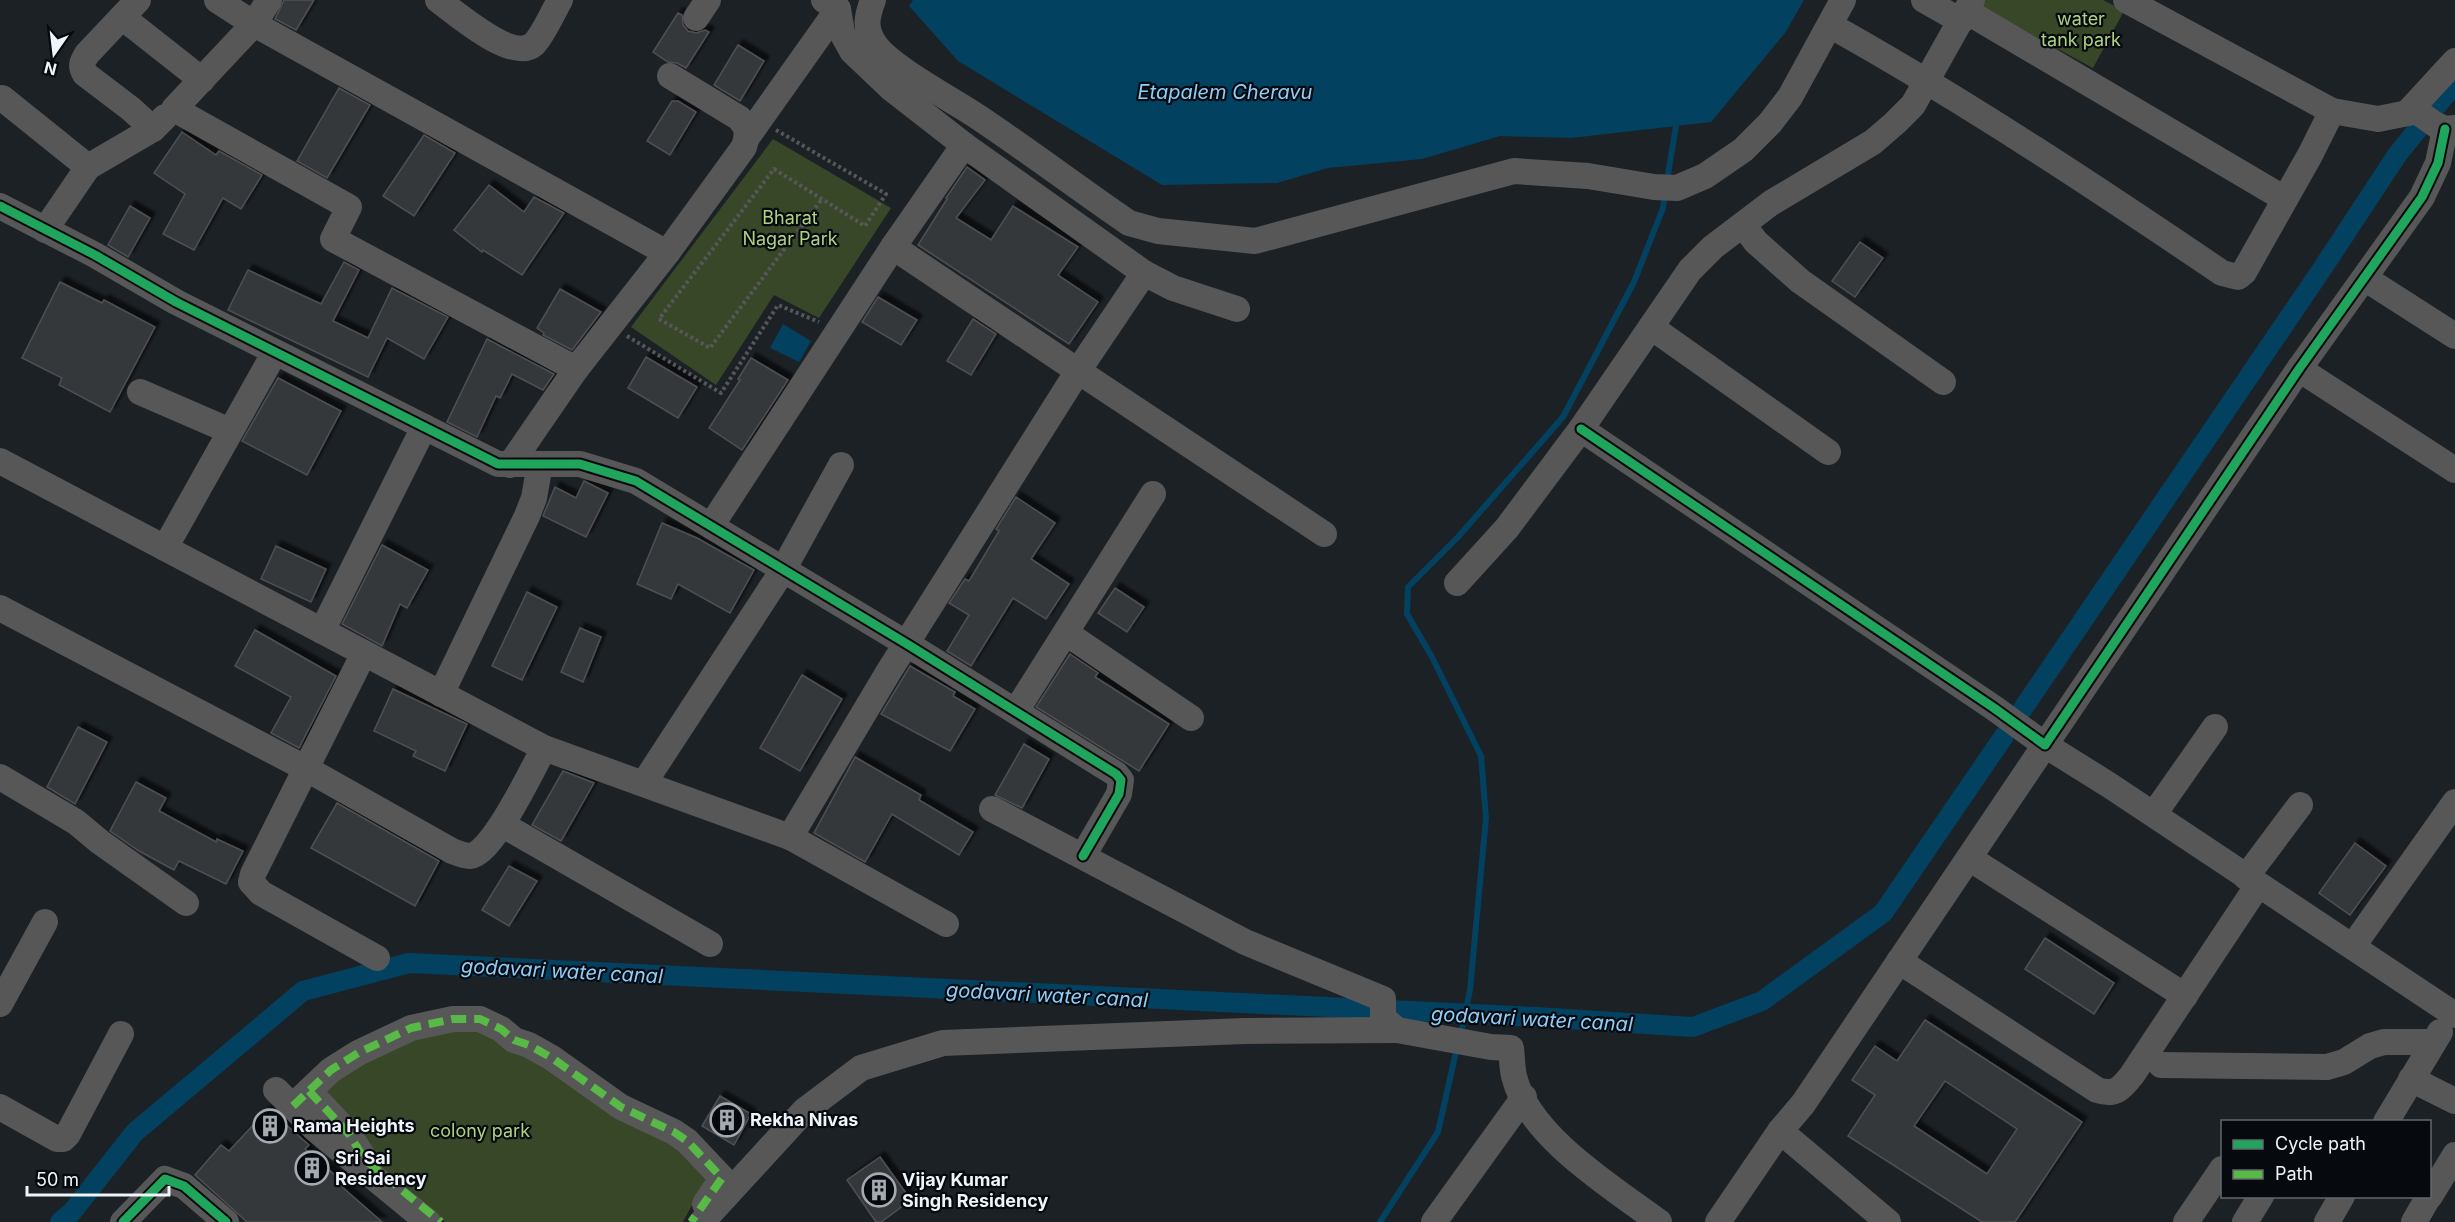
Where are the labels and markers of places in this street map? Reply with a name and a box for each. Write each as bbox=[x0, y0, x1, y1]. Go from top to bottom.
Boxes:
building icon: Rekha Nivas bbox=[709, 1102, 745, 1138]
building icon: Rama Heights bbox=[252, 1108, 288, 1144]
place label: Rekha Nivas bbox=[750, 1109, 858, 1130]
place label: Rama Heights bbox=[293, 1115, 415, 1136]
place label: Sri Sai Residency bbox=[335, 1147, 427, 1189]
building icon: Sri Sai Residency bbox=[294, 1150, 330, 1186]
place label: Vijay Kumar Singh Residency bbox=[902, 1169, 1049, 1211]
building icon: Vijay Kumar Singh Residency bbox=[861, 1172, 897, 1208]

